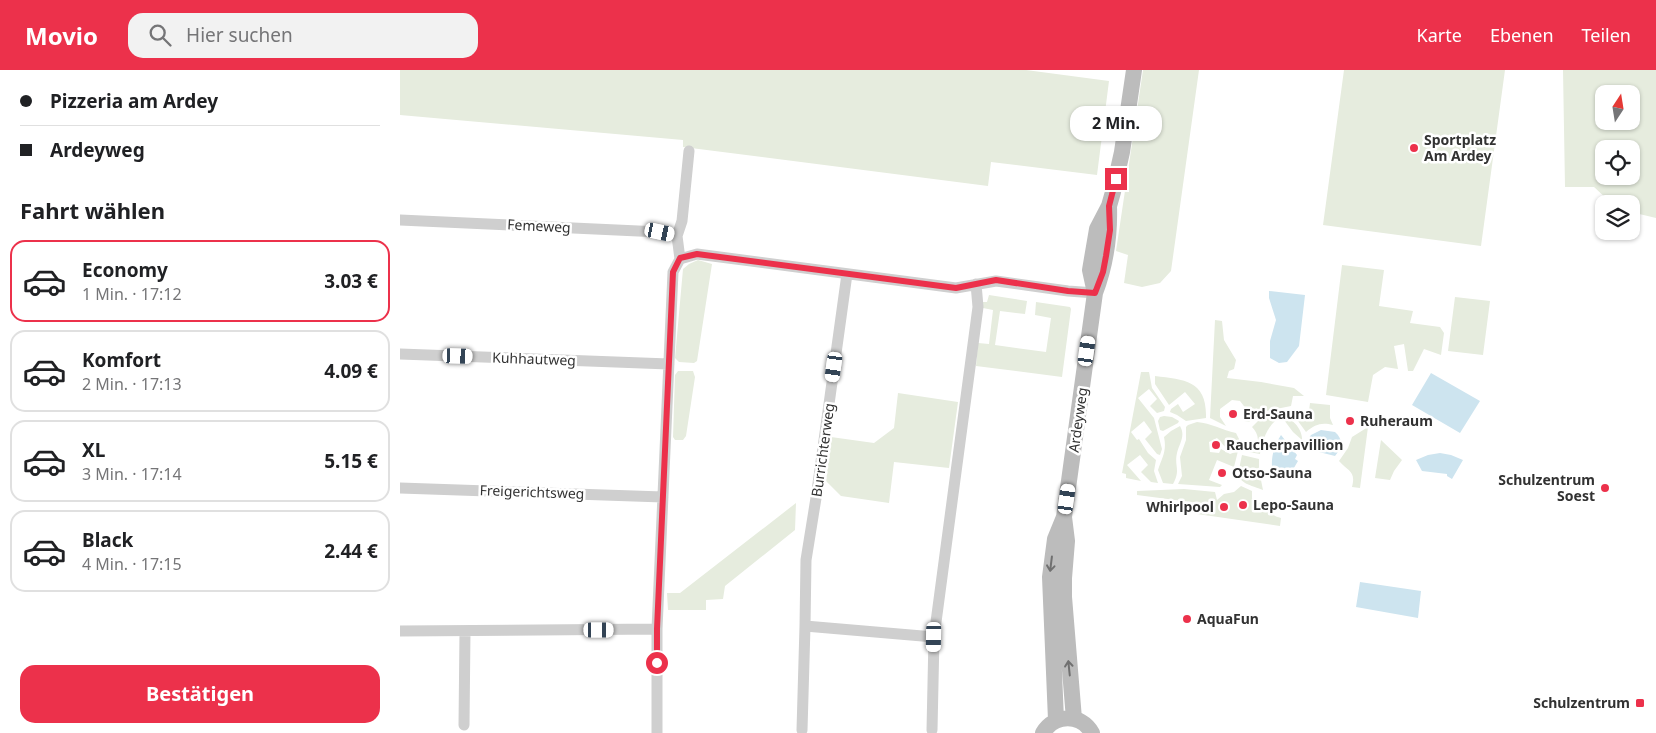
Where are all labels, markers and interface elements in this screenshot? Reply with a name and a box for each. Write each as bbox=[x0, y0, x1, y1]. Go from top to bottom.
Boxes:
search box bbox=[128, 13, 478, 58]
text: Movio bbox=[25, 19, 98, 52]
icon: search bbox=[146, 21, 174, 49]
text: Hier suchen bbox=[186, 22, 293, 48]
text: Karte bbox=[1417, 23, 1462, 47]
text: Ebenen bbox=[1490, 23, 1554, 47]
text: Teilen bbox=[1582, 23, 1631, 47]
north arrow bbox=[1595, 85, 1640, 130]
map controls bbox=[1595, 85, 1640, 240]
text: Pizzeria am Ardey bbox=[50, 88, 218, 114]
callout: 2 Min. bbox=[1070, 106, 1162, 142]
text: 2 Min. bbox=[1092, 112, 1140, 134]
place label: Sportplatz Am Ardey bbox=[1424, 130, 1496, 165]
text: Ardeyweg bbox=[50, 137, 145, 163]
button: locate bbox=[1595, 140, 1640, 185]
marker: Sportplatz Am Ardey bbox=[1408, 142, 1420, 154]
route end bbox=[1105, 168, 1127, 190]
text: Fahrt wählen bbox=[20, 195, 165, 225]
button: layers bbox=[1595, 195, 1640, 240]
street label: Femeweg bbox=[507, 214, 571, 237]
car bbox=[643, 222, 676, 242]
text: Economy bbox=[82, 257, 168, 283]
icon: car bbox=[22, 259, 67, 304]
text: 3.03 € bbox=[324, 268, 378, 294]
text: 1 Min. · 17:12 bbox=[82, 283, 182, 305]
car bbox=[1077, 335, 1096, 367]
text: Komfort bbox=[82, 347, 161, 373]
car bbox=[442, 348, 473, 364]
street label: Kuhhautweg bbox=[492, 348, 576, 369]
icon: car bbox=[22, 349, 67, 394]
car bbox=[824, 351, 843, 383]
text: 4.09 € bbox=[324, 358, 378, 384]
text: 2 Min. · 17:13 bbox=[82, 373, 182, 395]
street label: Ardeyweg bbox=[1064, 386, 1091, 454]
street label: Burrichterweg bbox=[807, 402, 838, 498]
place label: Erd-Sauna bbox=[1243, 404, 1313, 423]
marker: Erd-Sauna bbox=[1227, 408, 1239, 420]
place label: Ruheraum bbox=[1360, 411, 1433, 430]
marker: Ruheraum bbox=[1344, 415, 1356, 427]
place label: Raucherpavillion bbox=[1226, 435, 1343, 454]
text: XL bbox=[82, 437, 105, 463]
icon: car bbox=[22, 439, 67, 484]
marker: Raucherpavillion bbox=[1210, 439, 1222, 451]
text: 5.15 € bbox=[324, 448, 378, 474]
text: 3 Min. · 17:14 bbox=[82, 463, 182, 485]
place label: Otso-Sauna bbox=[1232, 463, 1312, 482]
marker: Otso-Sauna bbox=[1216, 467, 1228, 479]
place label: Schulzentrum Soest bbox=[1498, 470, 1595, 505]
street label: Freigerichtsweg bbox=[479, 480, 585, 503]
marker: Schulzentrum Soest bbox=[1599, 482, 1611, 494]
car bbox=[1057, 483, 1076, 515]
place label: Lepo-Sauna bbox=[1253, 495, 1334, 514]
place label: Whirlpool bbox=[1146, 497, 1214, 516]
marker: Lepo-Sauna bbox=[1237, 499, 1249, 511]
marker: Whirlpool bbox=[1218, 501, 1230, 513]
text: Black bbox=[82, 527, 133, 553]
icon: car bbox=[22, 529, 67, 574]
text: 2.44 € bbox=[324, 538, 378, 564]
text: 4 Min. · 17:15 bbox=[82, 553, 182, 575]
one-way arrow bbox=[1046, 555, 1056, 571]
place label: AquaFun bbox=[1197, 609, 1259, 628]
marker: AquaFun bbox=[1181, 613, 1193, 625]
car bbox=[926, 622, 941, 652]
car bbox=[584, 623, 614, 638]
route start bbox=[646, 652, 668, 674]
one-way arrow bbox=[1064, 660, 1074, 676]
button: Bestätigen bbox=[20, 665, 380, 723]
place label: Schulzentrum bbox=[1533, 693, 1630, 712]
marker: Schulzentrum bbox=[1634, 697, 1646, 709]

